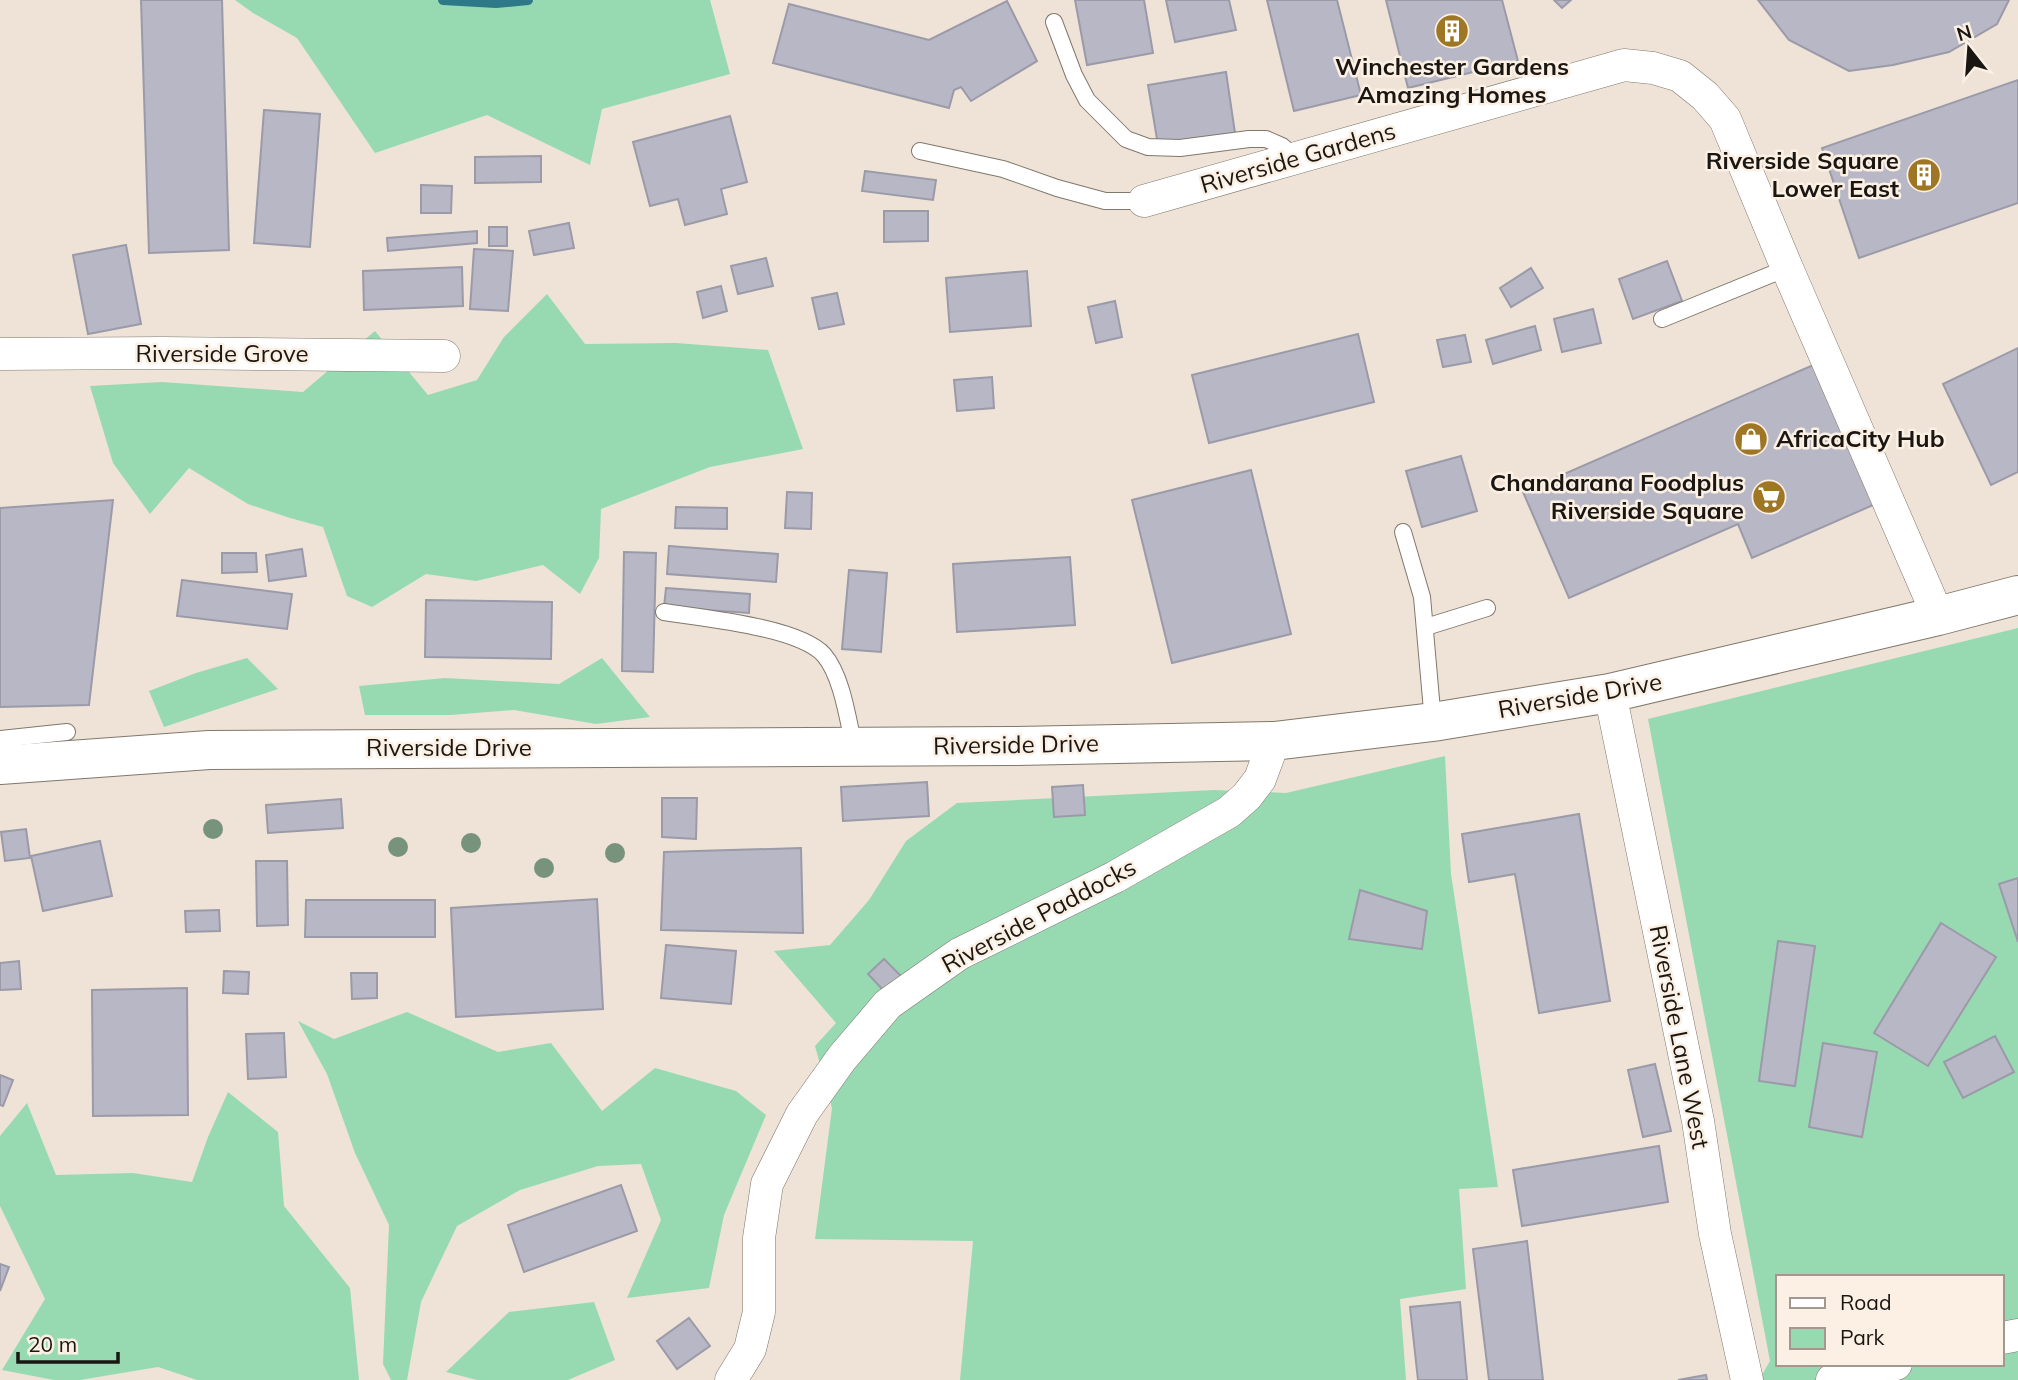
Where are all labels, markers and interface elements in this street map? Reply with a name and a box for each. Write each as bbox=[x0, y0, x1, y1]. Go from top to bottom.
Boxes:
building icon: Winchester Gardens Amazing Homes bbox=[1433, 12, 1471, 50]
north arrow bbox=[1934, 14, 2004, 84]
text: N bbox=[1954, 19, 1974, 46]
place label: Winchester Gardens Amazing Homes bbox=[1335, 51, 1569, 109]
street label: Riverside Gardens bbox=[1197, 115, 1399, 199]
place label: Riverside Square Lower East bbox=[1706, 145, 1899, 203]
building icon: Riverside Square Lower East bbox=[1905, 156, 1943, 194]
street label: Riverside Grove bbox=[135, 338, 309, 368]
shop icon: AfricaCity Hub bbox=[1732, 420, 1770, 458]
place label: AfricaCity Hub bbox=[1776, 423, 1945, 453]
place label: Chandarana Foodplus Riverside Square bbox=[1490, 467, 1744, 525]
supermarket icon: Chandarana Foodplus Riverside Square bbox=[1750, 478, 1788, 516]
street label: Riverside Drive bbox=[1496, 666, 1664, 724]
street label: Riverside Drive bbox=[933, 728, 1099, 760]
street label: Riverside Drive bbox=[366, 732, 532, 762]
street label: Riverside Paddocks bbox=[936, 851, 1141, 979]
street label: Riverside Lane West bbox=[1644, 922, 1716, 1151]
legend bbox=[1776, 1275, 2004, 1366]
text: Road bbox=[1840, 1289, 1891, 1315]
scale bar bbox=[18, 1320, 117, 1364]
text: Park bbox=[1840, 1324, 1884, 1350]
text: 20 m bbox=[28, 1331, 77, 1357]

